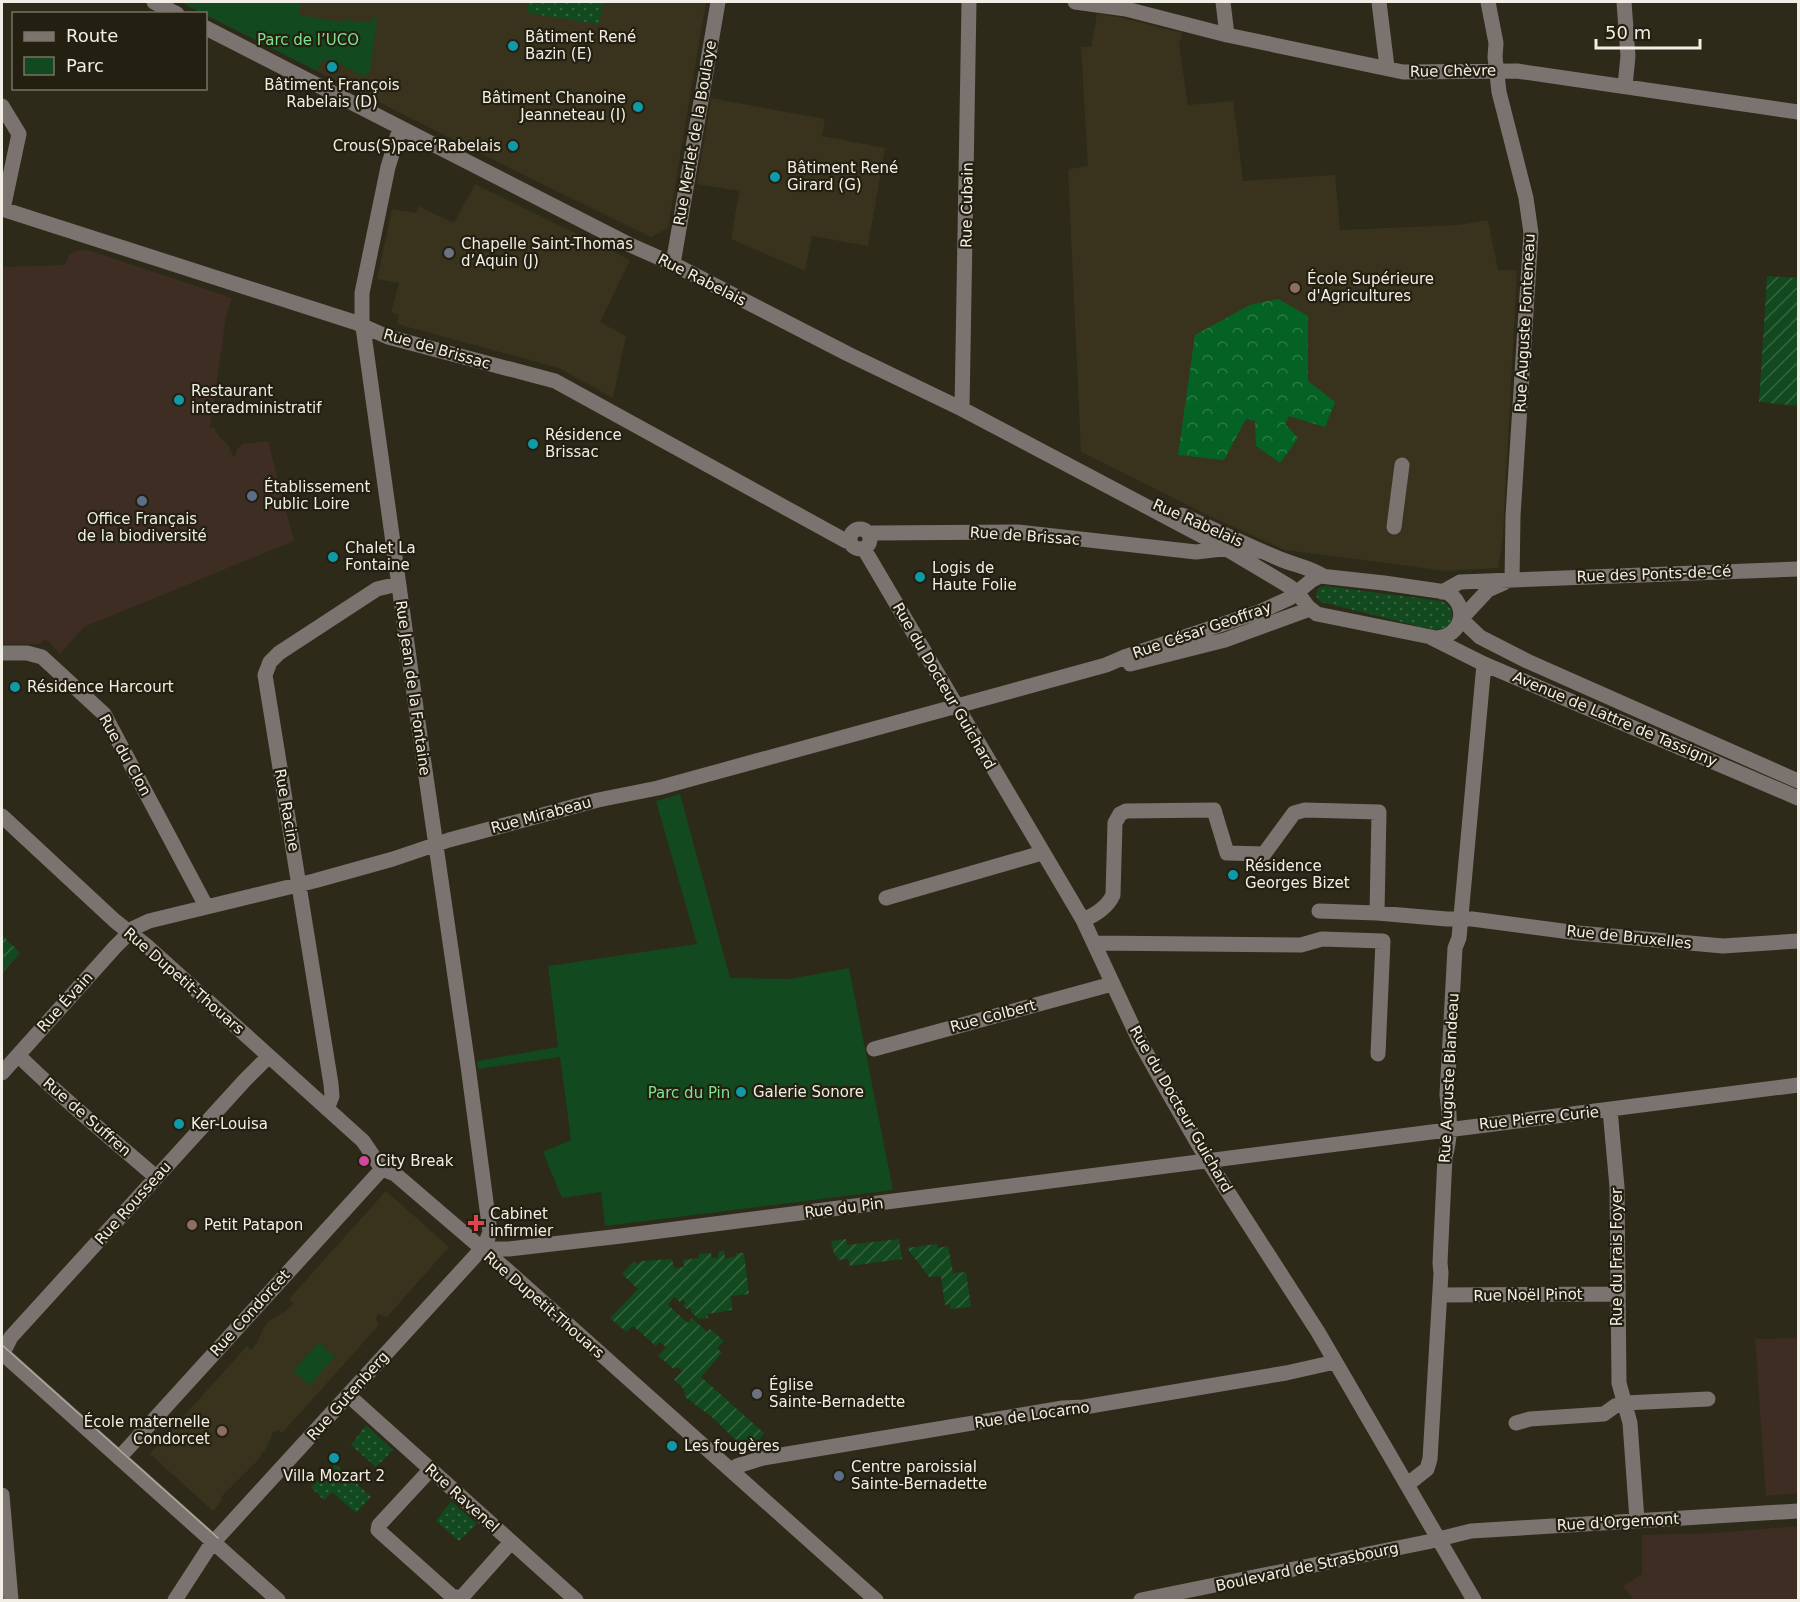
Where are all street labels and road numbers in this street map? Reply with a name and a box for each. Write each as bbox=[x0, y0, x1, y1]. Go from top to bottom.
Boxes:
street label: Rue Merlet de la Boulaye bbox=[670, 39, 720, 227]
street label: Rue Chèvre bbox=[1410, 61, 1496, 81]
street label: Rue Cubain bbox=[957, 162, 977, 248]
street label: Rue Auguste Fonteneau bbox=[1511, 233, 1539, 413]
street label: Rue Rabelais bbox=[655, 250, 749, 310]
street label: Rue de Brissac bbox=[381, 325, 493, 373]
street label: Rue Rabelais bbox=[1150, 495, 1246, 551]
street label: Rue de Brissac bbox=[969, 523, 1081, 549]
street label: Rue des Ponts-de-Cé bbox=[1576, 562, 1732, 586]
street label: Rue César Geoffray bbox=[1130, 598, 1274, 662]
street label: Rue Jean de la Fontaine bbox=[392, 599, 434, 777]
street label: Rue du Docteur Guichard bbox=[889, 600, 999, 772]
street label: Avenue de Lattre de Tassigny bbox=[1510, 668, 1720, 770]
street label: Rue du Clon bbox=[95, 711, 155, 799]
street label: Rue Racine bbox=[271, 767, 303, 853]
street label: Rue Mirabeau bbox=[489, 793, 593, 837]
street label: Rue de Bruxelles bbox=[1566, 921, 1693, 953]
street label: Rue Dupetit-Thouars bbox=[120, 924, 248, 1038]
street label: Rue Évain bbox=[33, 968, 97, 1036]
street label: Rue Auguste Blandeau bbox=[1436, 992, 1462, 1164]
street label: Rue Colbert bbox=[948, 996, 1038, 1036]
street label: Rue du Docteur Guichard bbox=[1126, 1023, 1236, 1195]
street label: Rue de Suffren bbox=[39, 1074, 135, 1160]
street label: Rue Pierre Curie bbox=[1478, 1103, 1600, 1133]
street label: Rue Rousseau bbox=[91, 1158, 175, 1248]
street label: Rue du Frais Foyer bbox=[1608, 1187, 1626, 1326]
street label: Rue du Pin bbox=[803, 1194, 885, 1222]
street label: Rue Dupetit-Thouars bbox=[480, 1248, 608, 1362]
street label: Rue Condorcet bbox=[206, 1266, 294, 1360]
street label: Rue Noël Pinot bbox=[1473, 1285, 1583, 1305]
street label: Rue Gutenberg bbox=[303, 1348, 393, 1444]
street label: Rue de Locarno bbox=[973, 1398, 1091, 1432]
street label: Rue Ravenel bbox=[421, 1460, 503, 1536]
street label: Rue d'Orgemont bbox=[1556, 1510, 1680, 1534]
street label: Boulevard de Strasbourg bbox=[1214, 1539, 1400, 1595]

